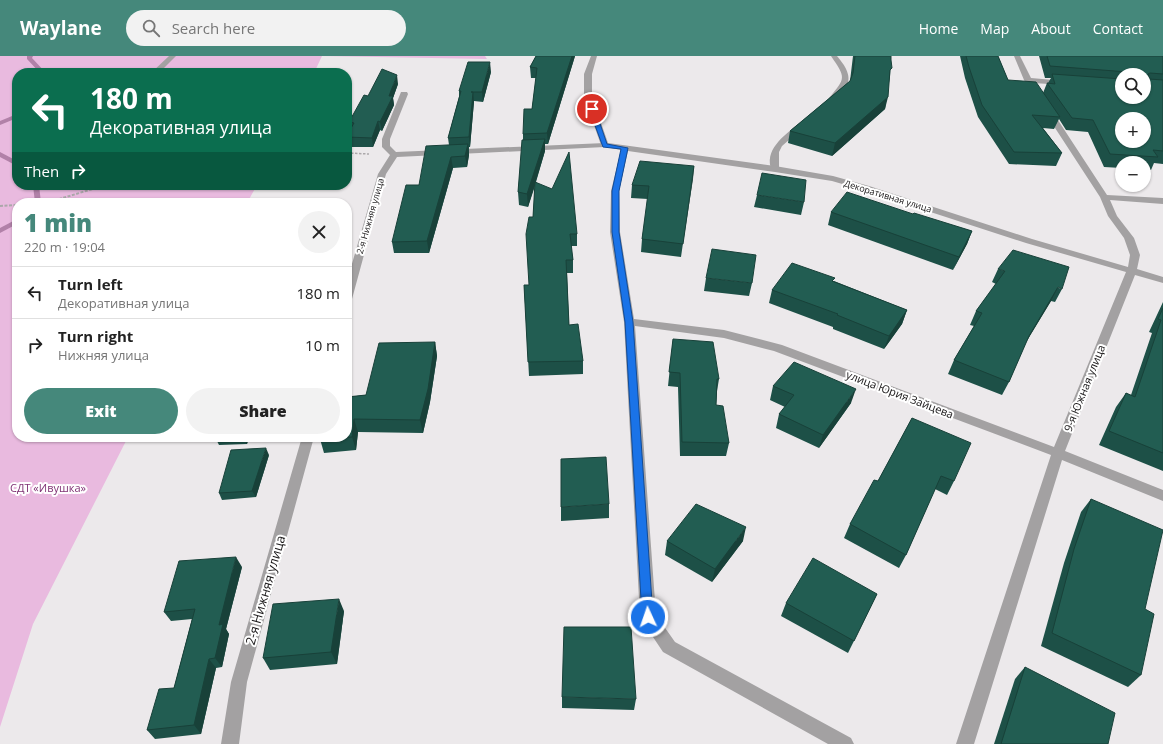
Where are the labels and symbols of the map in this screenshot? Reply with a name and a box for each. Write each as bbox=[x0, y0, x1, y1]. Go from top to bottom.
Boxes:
pin bbox=[575, 92, 609, 126]
street label: Декоративная улица bbox=[843, 176, 933, 216]
street label: 2-я Нижняя улица bbox=[353, 177, 387, 255]
street label: 9-я Южная улица bbox=[1060, 342, 1108, 434]
street label: улица Юрия Зайцева bbox=[844, 367, 956, 421]
park label: СДТ «Ивушка» bbox=[10, 480, 87, 495]
street label: 2-я Нижняя улица bbox=[241, 533, 289, 647]
position arrow bbox=[627, 596, 669, 638]

